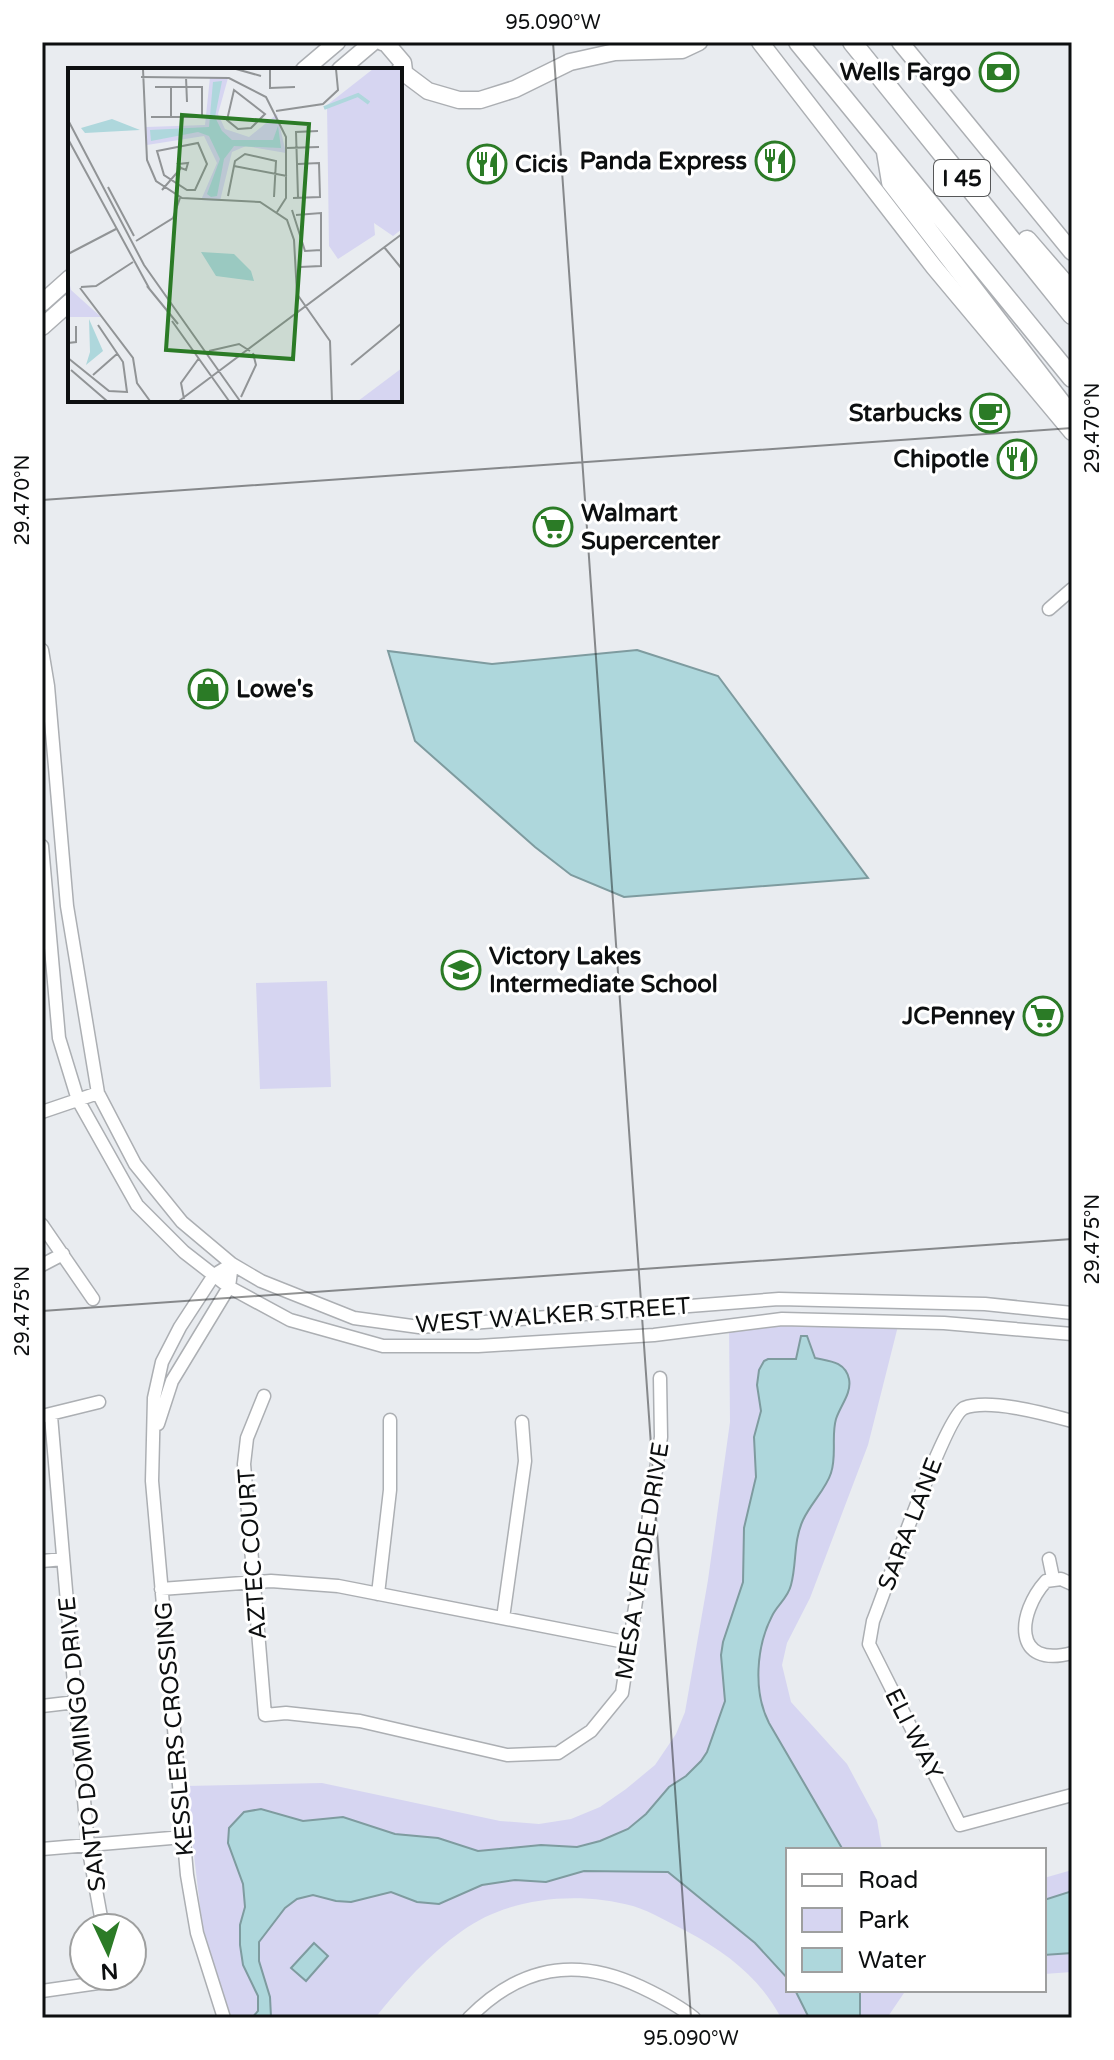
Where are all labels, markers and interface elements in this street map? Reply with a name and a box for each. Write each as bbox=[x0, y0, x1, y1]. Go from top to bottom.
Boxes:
text: 95.090°W bbox=[505, 11, 601, 35]
bank icon: Wells Fargo bbox=[978, 51, 1020, 93]
place label: Wells Fargo bbox=[840, 58, 971, 87]
inset map bbox=[68, 68, 402, 402]
restaurant icon: Panda Express bbox=[754, 140, 796, 182]
restaurant icon: Cicis bbox=[466, 143, 508, 185]
place label: Panda Express bbox=[580, 147, 747, 176]
place label: Cicis bbox=[515, 150, 568, 179]
road number: I 45 bbox=[934, 160, 990, 196]
text: 29.470°N bbox=[1081, 382, 1105, 474]
cafe icon: Starbucks bbox=[969, 392, 1011, 434]
place label: Starbucks bbox=[849, 399, 962, 428]
restaurant icon: Chipotle bbox=[996, 438, 1038, 480]
place label: Chipotle bbox=[893, 445, 989, 474]
text: 29.470°N bbox=[11, 454, 35, 546]
place label: Walmart Supercenter bbox=[581, 499, 721, 556]
supermarket icon: Walmart Supercenter bbox=[532, 506, 574, 548]
shop icon: Lowe's bbox=[187, 668, 229, 710]
place label: Lowe's bbox=[236, 675, 314, 704]
place label: Victory Lakes Intermediate School bbox=[489, 942, 718, 999]
school or university icon: Victory Lakes Intermediate School bbox=[440, 949, 482, 991]
supermarket icon: JCPenney bbox=[1022, 995, 1064, 1037]
place label: JCPenney bbox=[901, 1002, 1015, 1031]
text: 29.475°N bbox=[1081, 1194, 1105, 1284]
text: 29.475°N bbox=[11, 1266, 35, 1356]
street label: WEST WALKER STREET bbox=[414, 1291, 692, 1340]
street label: MESA VERDE DRIVE bbox=[609, 1440, 676, 1682]
street label: SARA LANE bbox=[872, 1454, 949, 1595]
street label: AZTEC COURT bbox=[232, 1467, 273, 1641]
street label: SANTO DOMINGO DRIVE bbox=[53, 1595, 112, 1893]
street label: KESSLERS CROSSING bbox=[149, 1601, 200, 1857]
street label: ELI WAY bbox=[878, 1684, 949, 1785]
legend bbox=[786, 1848, 1046, 1992]
text: Road bbox=[858, 1866, 918, 1895]
text: Park bbox=[858, 1906, 909, 1935]
north arrow bbox=[68, 1912, 148, 1992]
text: Water bbox=[858, 1946, 927, 1975]
text: N bbox=[100, 1957, 119, 1985]
text: 95.090°W bbox=[643, 2027, 739, 2051]

